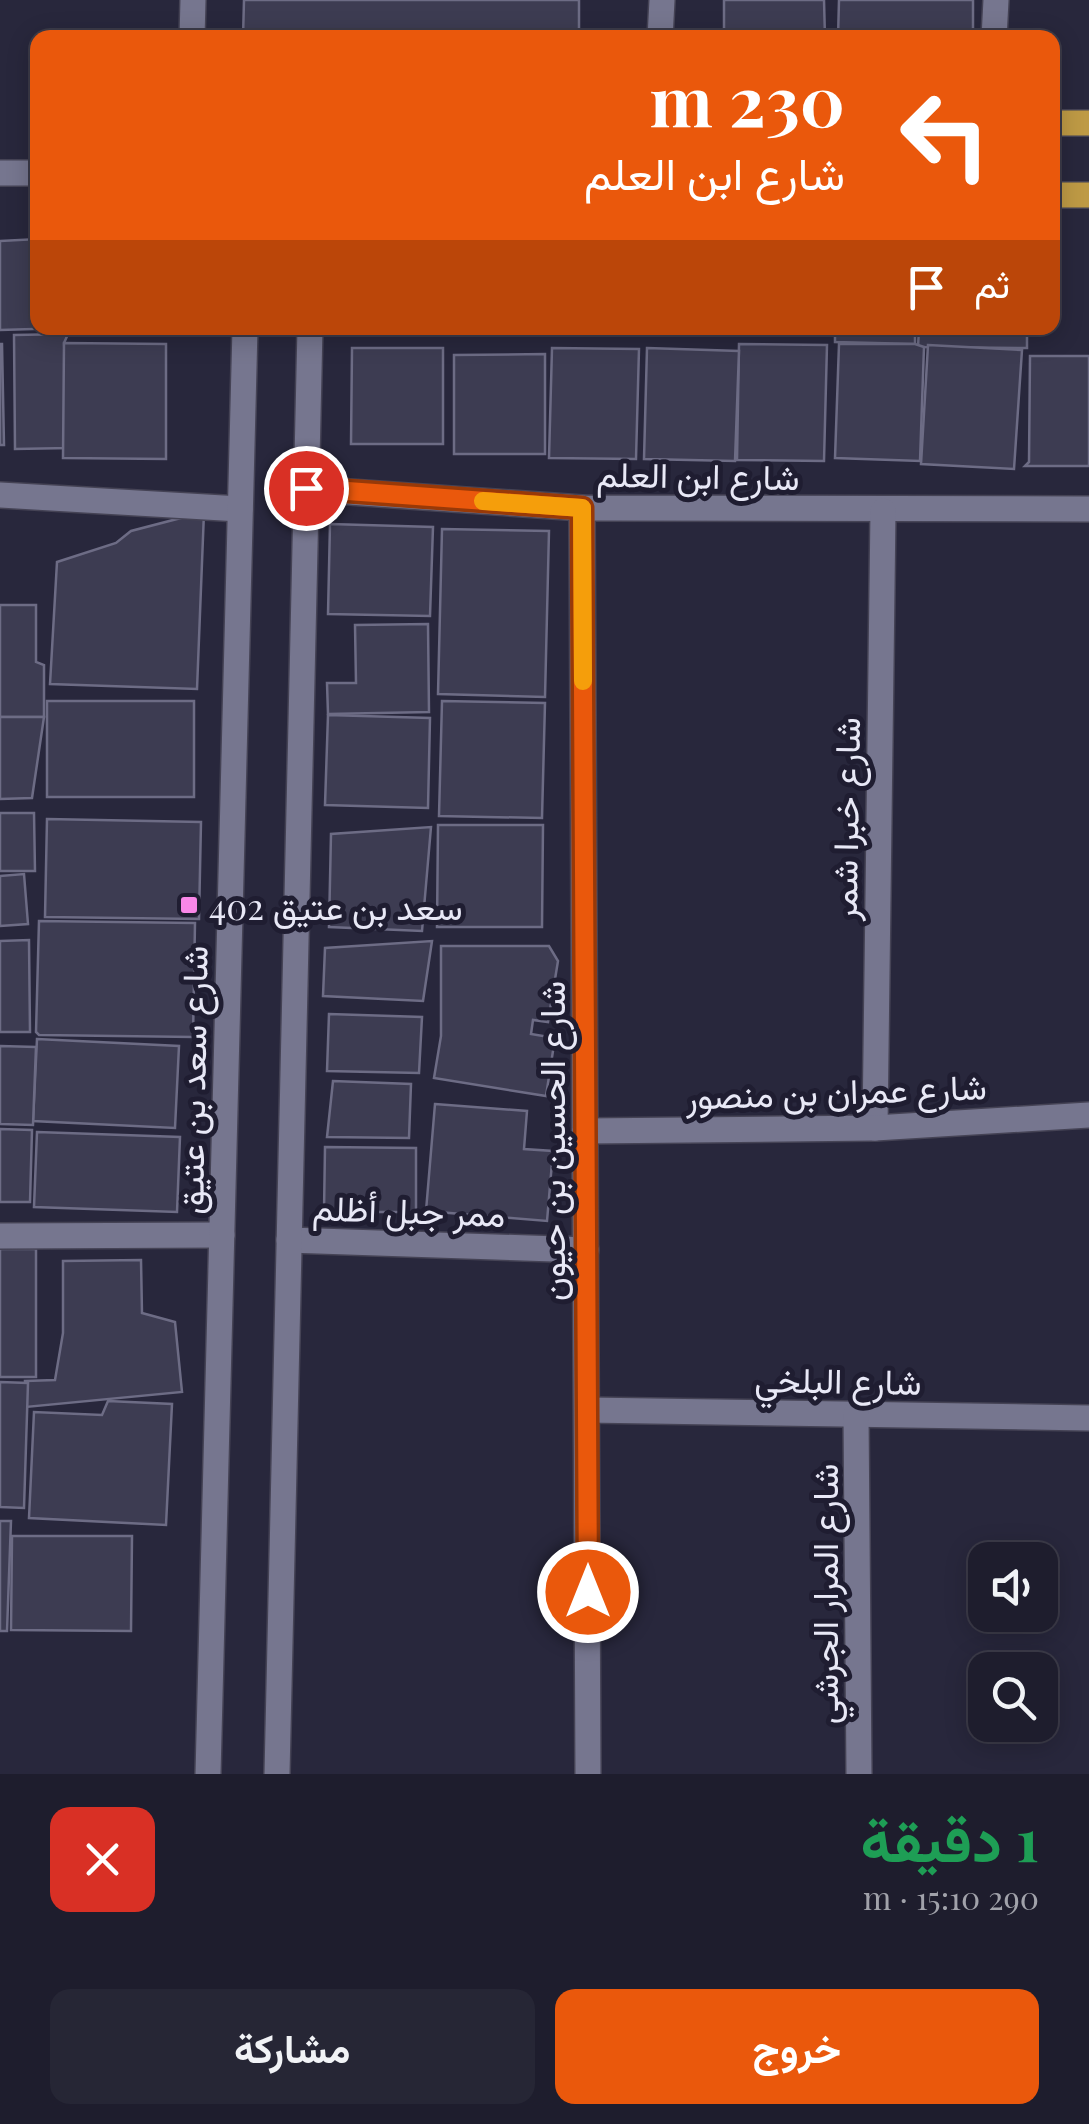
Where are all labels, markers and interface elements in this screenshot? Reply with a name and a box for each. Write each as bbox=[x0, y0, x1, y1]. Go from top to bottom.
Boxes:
text: 230 m bbox=[649, 51, 845, 145]
icon: left bbox=[880, 70, 1010, 200]
text: شارع ابن العلم bbox=[584, 141, 845, 201]
text: ثم bbox=[974, 257, 1010, 308]
icon: arrive bbox=[899, 260, 954, 315]
pin bbox=[264, 446, 349, 531]
street label: شارع ابن العلم bbox=[596, 449, 800, 502]
icon: arrive bbox=[279, 461, 334, 516]
street label: شارع خبرا شمر bbox=[819, 717, 872, 922]
place label: سعد بن عتيق 402 bbox=[209, 882, 463, 929]
marker: سعد بن عتيق 402 bbox=[178, 894, 200, 916]
street label: شارع سعد بن عتيق bbox=[165, 945, 220, 1215]
street label: شارع الحسين بن حيون bbox=[527, 981, 577, 1301]
street label: شارع عمران بن منصور bbox=[684, 1061, 988, 1122]
street label: ممر جبل أظلم bbox=[312, 1182, 506, 1238]
street label: شارع البلخي bbox=[754, 1354, 922, 1412]
street label: شارع المرار الجرشي bbox=[800, 1464, 855, 1724]
position arrow bbox=[536, 1540, 640, 1644]
map controls bbox=[968, 1542, 1058, 1742]
button: sound bbox=[968, 1542, 1058, 1632]
button: search bbox=[968, 1652, 1058, 1742]
text: 1 دقيقة bbox=[861, 1797, 1039, 1877]
button: close bbox=[50, 1807, 155, 1912]
text: 290 m · 15:10 bbox=[863, 1875, 1039, 1918]
button: مشاركة bbox=[50, 1989, 535, 2104]
button: خروج bbox=[555, 1989, 1039, 2104]

